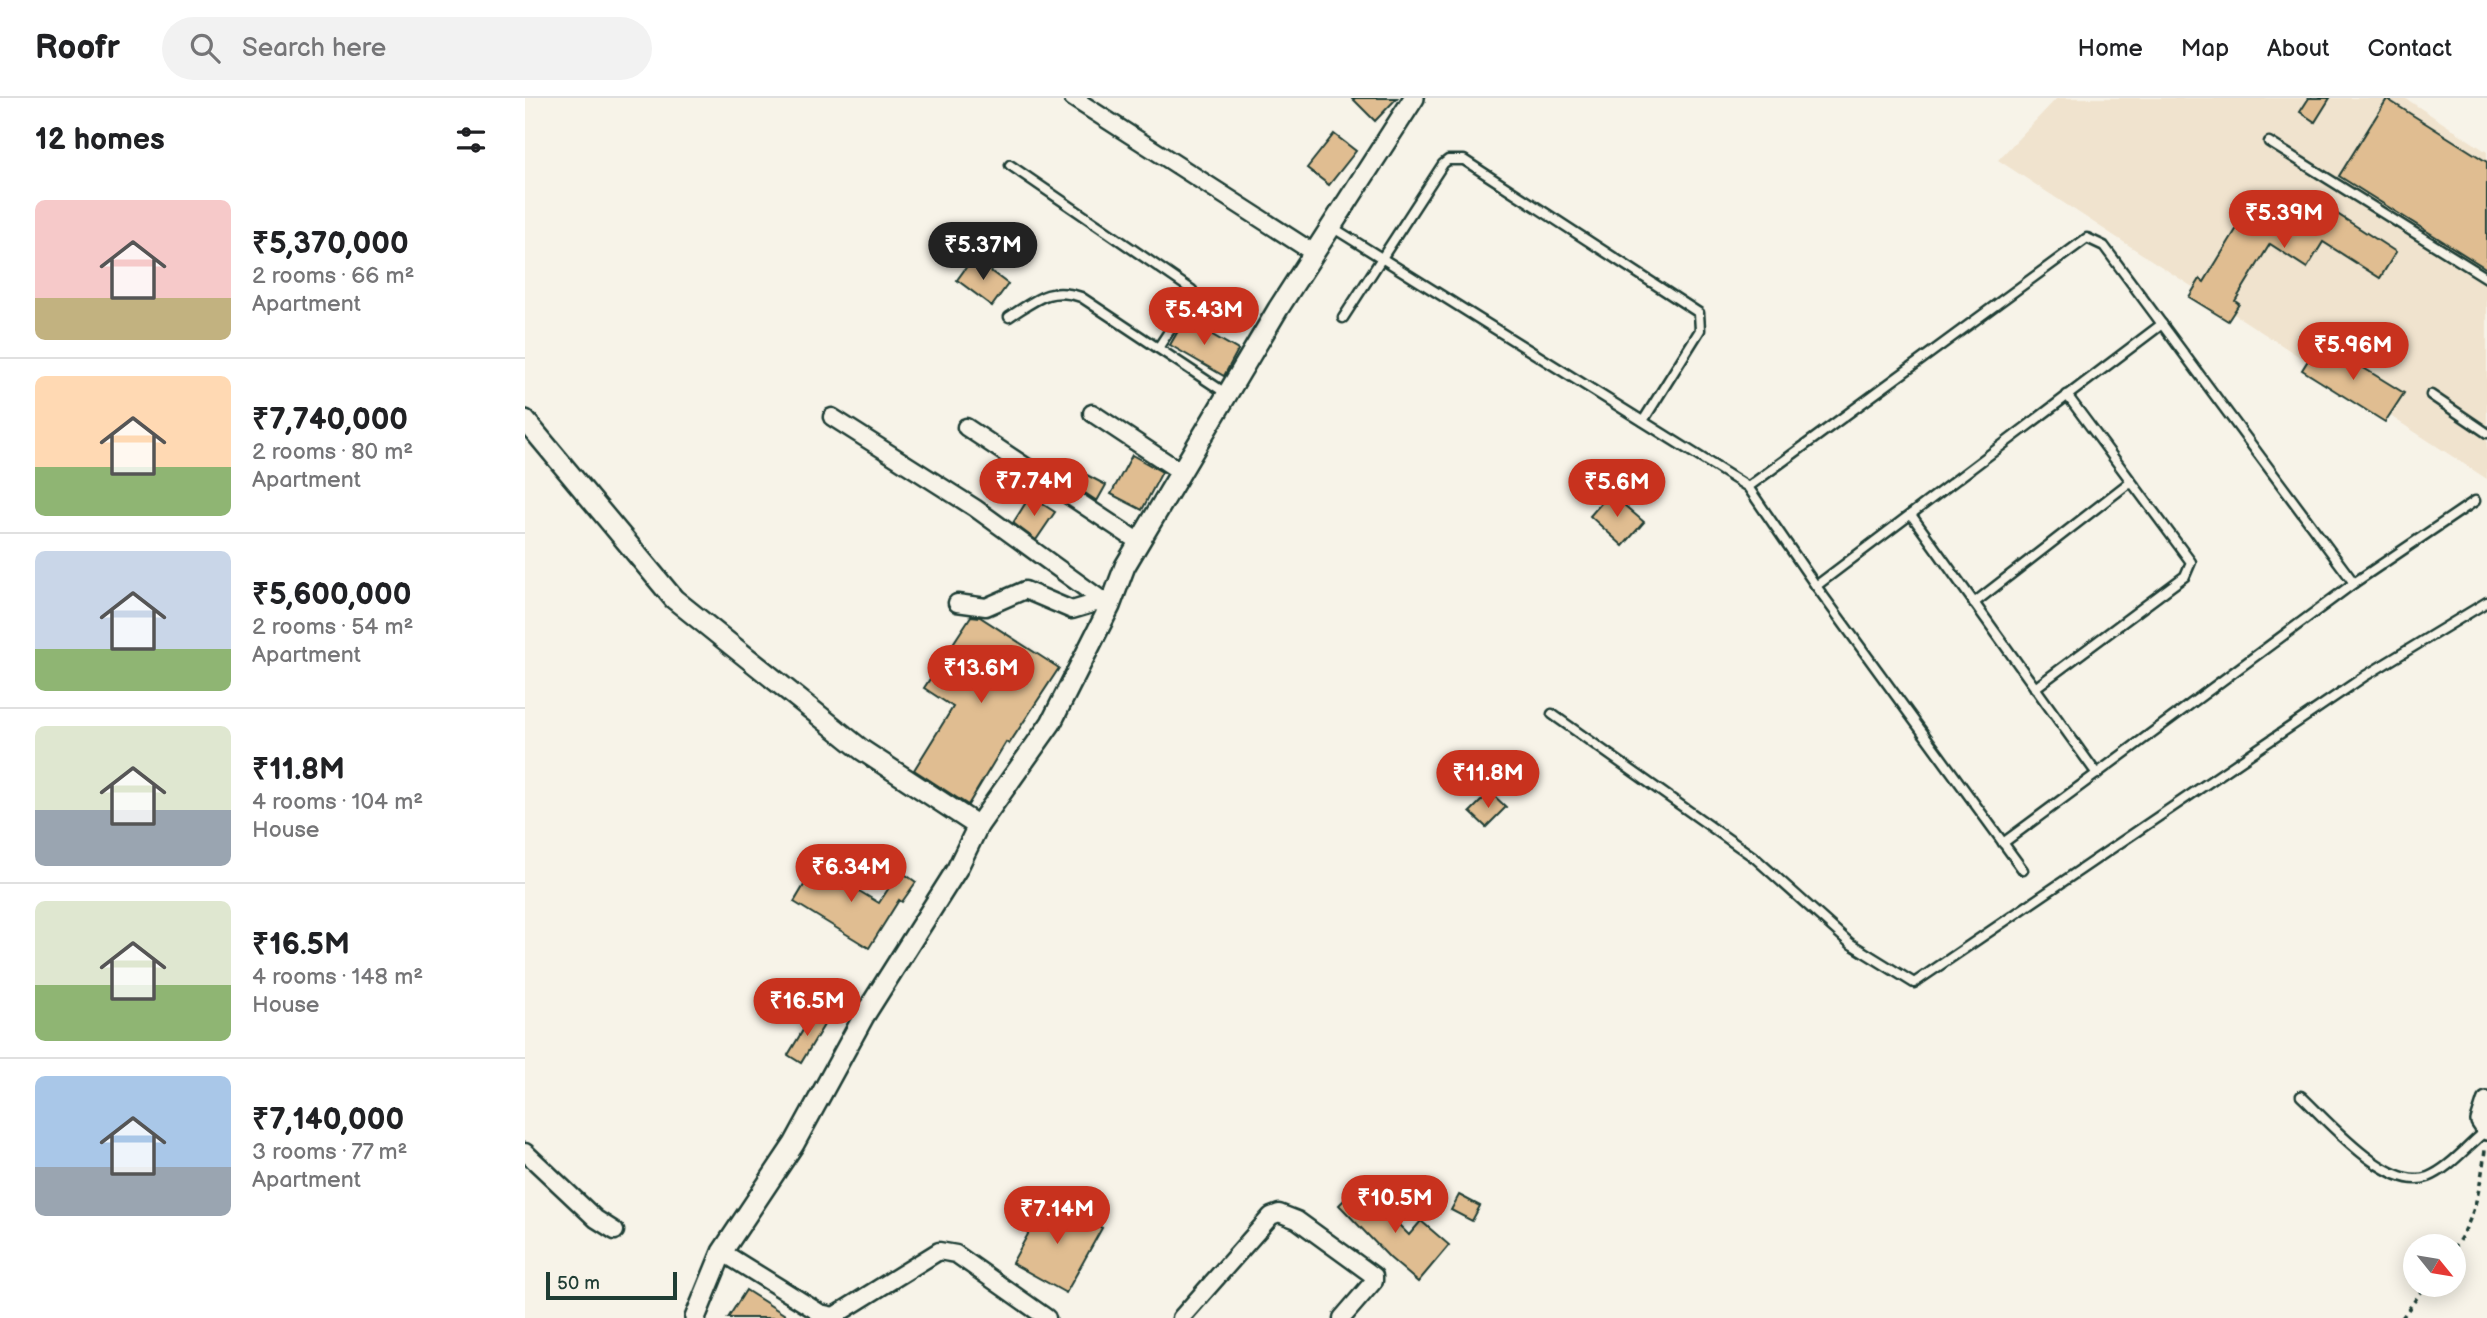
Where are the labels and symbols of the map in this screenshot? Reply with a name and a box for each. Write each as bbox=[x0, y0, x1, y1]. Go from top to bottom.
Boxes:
pin: ₹5.39M bbox=[2227, 190, 2341, 250]
pin: ₹5.37M bbox=[926, 222, 1040, 282]
pin: ₹5.43M bbox=[1147, 288, 1261, 347]
pin: ₹5.96M bbox=[2296, 322, 2410, 382]
pin: ₹7.74M bbox=[977, 458, 1091, 518]
pin: ₹5.6M bbox=[1568, 460, 1666, 519]
pin: ₹13.6M bbox=[924, 646, 1038, 705]
pin: ₹11.8M bbox=[1431, 750, 1545, 810]
pin: ₹6.34M bbox=[794, 844, 908, 904]
pin: ₹16.5M bbox=[750, 978, 864, 1038]
pin: ₹10.5M bbox=[1338, 1176, 1452, 1235]
pin: ₹7.14M bbox=[1000, 1186, 1114, 1246]
north arrow bbox=[2403, 1234, 2466, 1297]
scale bar bbox=[546, 1269, 677, 1301]

